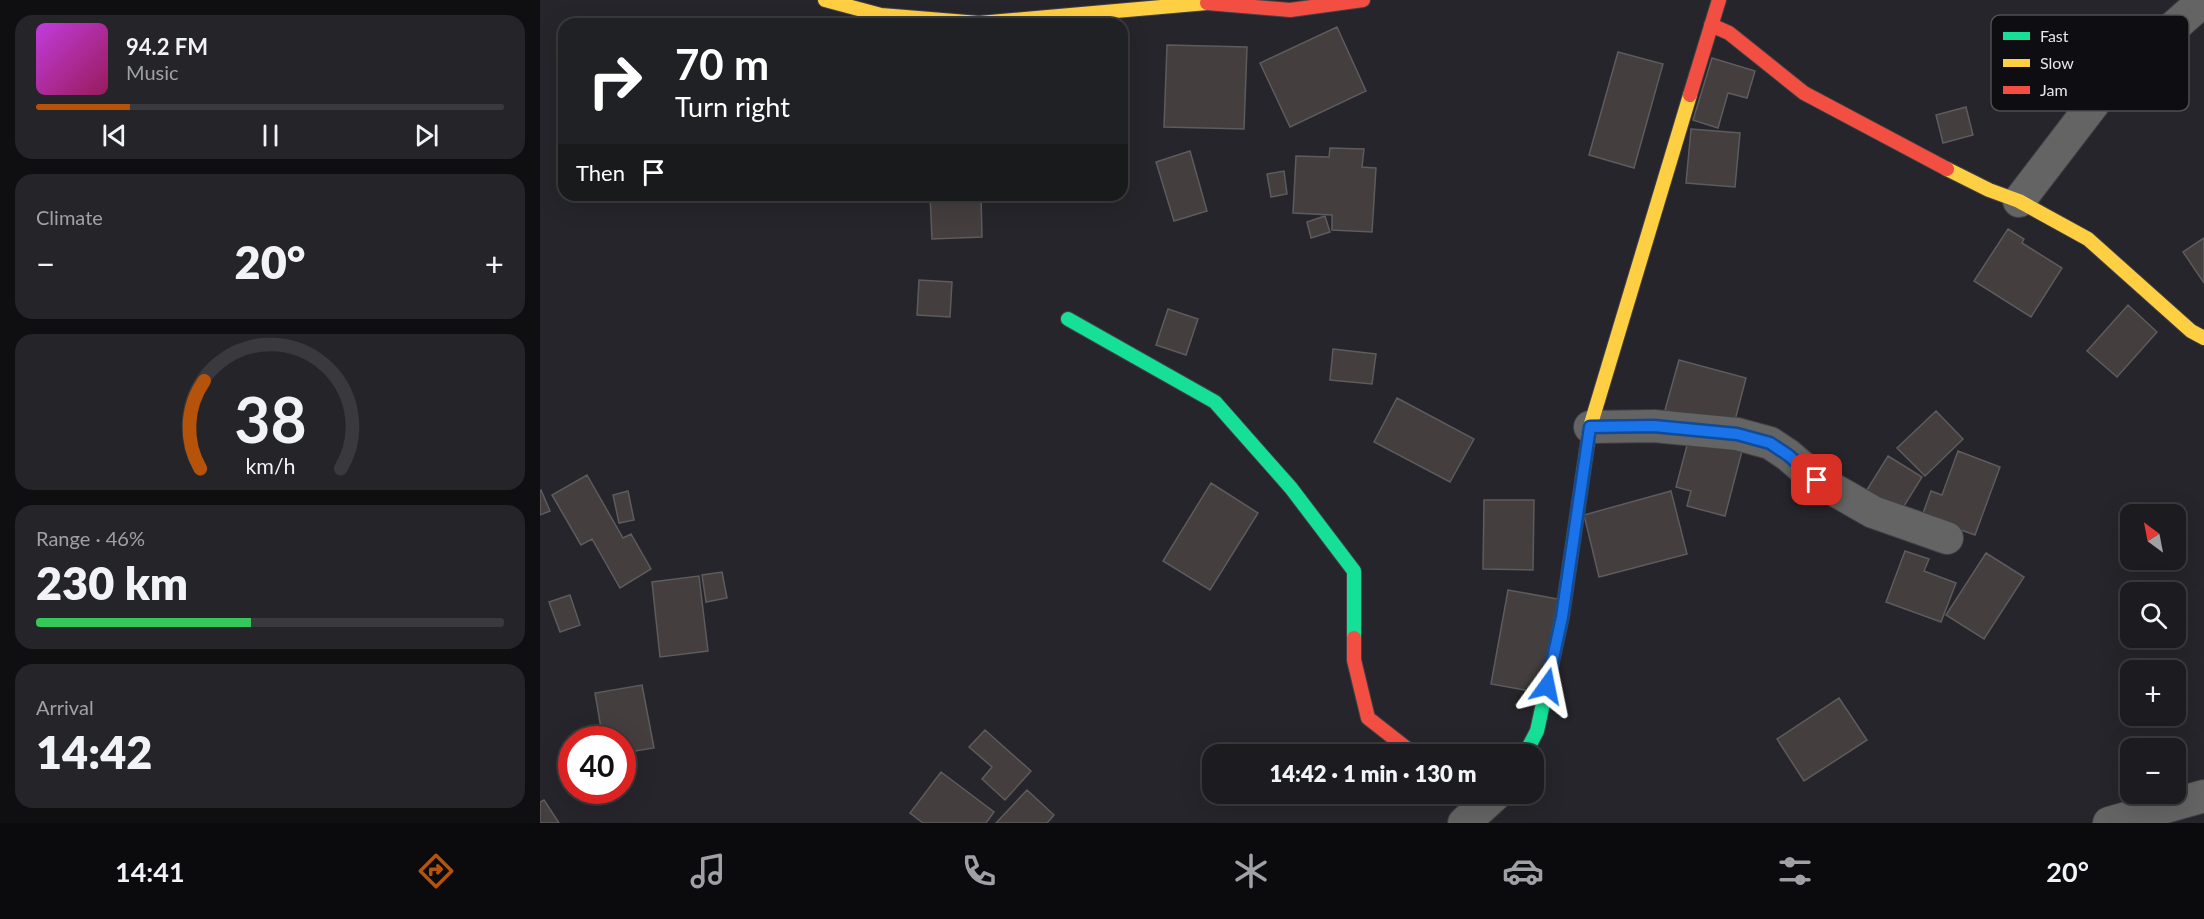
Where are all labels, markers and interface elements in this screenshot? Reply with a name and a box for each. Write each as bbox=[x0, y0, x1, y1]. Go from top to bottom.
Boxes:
legend bbox=[1991, 15, 2189, 111]
text: Fast bbox=[2040, 26, 2069, 45]
text: 94.2 FM bbox=[126, 33, 208, 60]
text: 70 m bbox=[675, 39, 769, 89]
icon: right bbox=[576, 42, 654, 120]
text: Slow bbox=[2040, 53, 2074, 72]
text: Music bbox=[126, 60, 179, 84]
text: Jam bbox=[2040, 80, 2068, 99]
text: Turn right bbox=[675, 90, 790, 123]
icon: previous bbox=[98, 119, 131, 152]
icon: pause bbox=[254, 119, 287, 152]
icon: next bbox=[410, 119, 443, 152]
icon: arrive bbox=[637, 156, 670, 189]
text: Then bbox=[576, 159, 625, 186]
text: Climate bbox=[36, 205, 103, 229]
text: 20° bbox=[235, 235, 305, 289]
text: − bbox=[36, 243, 55, 283]
text: + bbox=[485, 243, 504, 283]
text: 38 bbox=[234, 381, 306, 456]
text: km/h bbox=[245, 453, 295, 479]
pin bbox=[1791, 454, 1842, 505]
icon: arrive bbox=[1800, 463, 1833, 496]
north arrow bbox=[2120, 504, 2186, 570]
map controls bbox=[2120, 504, 2186, 804]
text: Range · 46% bbox=[36, 526, 145, 550]
text: 230 km bbox=[36, 556, 188, 610]
button: search bbox=[2120, 582, 2186, 648]
position arrow bbox=[1515, 654, 1579, 718]
button: + bbox=[2120, 660, 2186, 726]
text: Arrival bbox=[36, 695, 94, 719]
text: 14:42 bbox=[36, 725, 152, 779]
speed limit sign: 40 bbox=[558, 726, 636, 804]
button: − bbox=[2120, 738, 2186, 804]
text: 14:42 · 1 min · 130 m bbox=[1270, 760, 1476, 787]
icon: directions bbox=[415, 850, 457, 892]
icon: music bbox=[687, 850, 729, 892]
icon: phone bbox=[958, 850, 1000, 892]
icon: climate bbox=[1230, 850, 1272, 892]
icon: car bbox=[1502, 850, 1544, 892]
icon: filters bbox=[1774, 850, 1816, 892]
text: 14:41 bbox=[115, 855, 185, 888]
text: 20° bbox=[2046, 855, 2089, 888]

